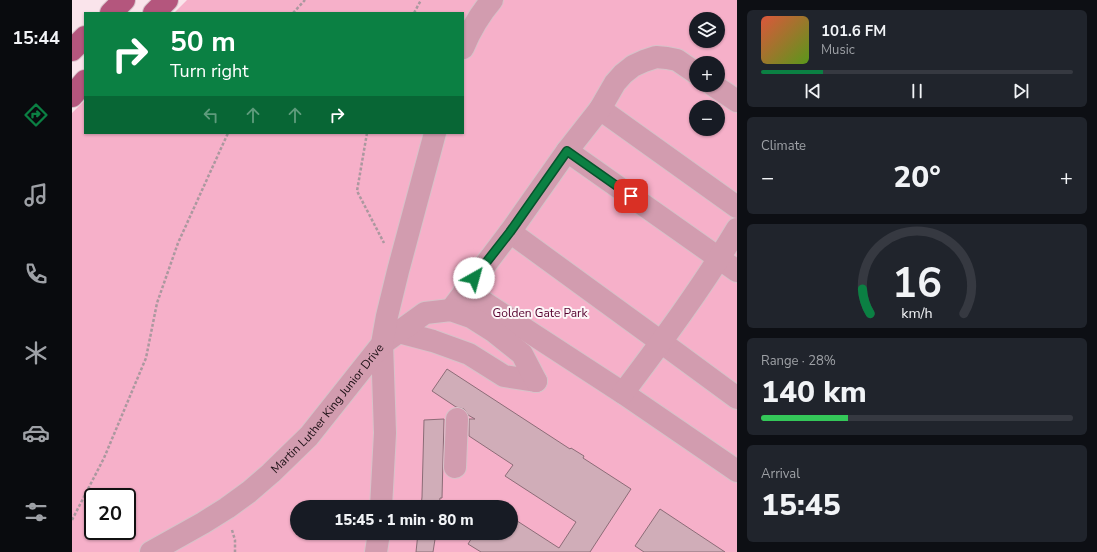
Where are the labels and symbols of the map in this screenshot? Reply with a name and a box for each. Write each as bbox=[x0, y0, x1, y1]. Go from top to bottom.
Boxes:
pin bbox=[614, 179, 648, 213]
position arrow bbox=[453, 257, 495, 299]
park label: Golden Gate Park bbox=[493, 305, 588, 321]
street label: Martin Luther King Junior Drive bbox=[267, 340, 387, 477]
speed limit sign: 20 bbox=[84, 488, 136, 540]

